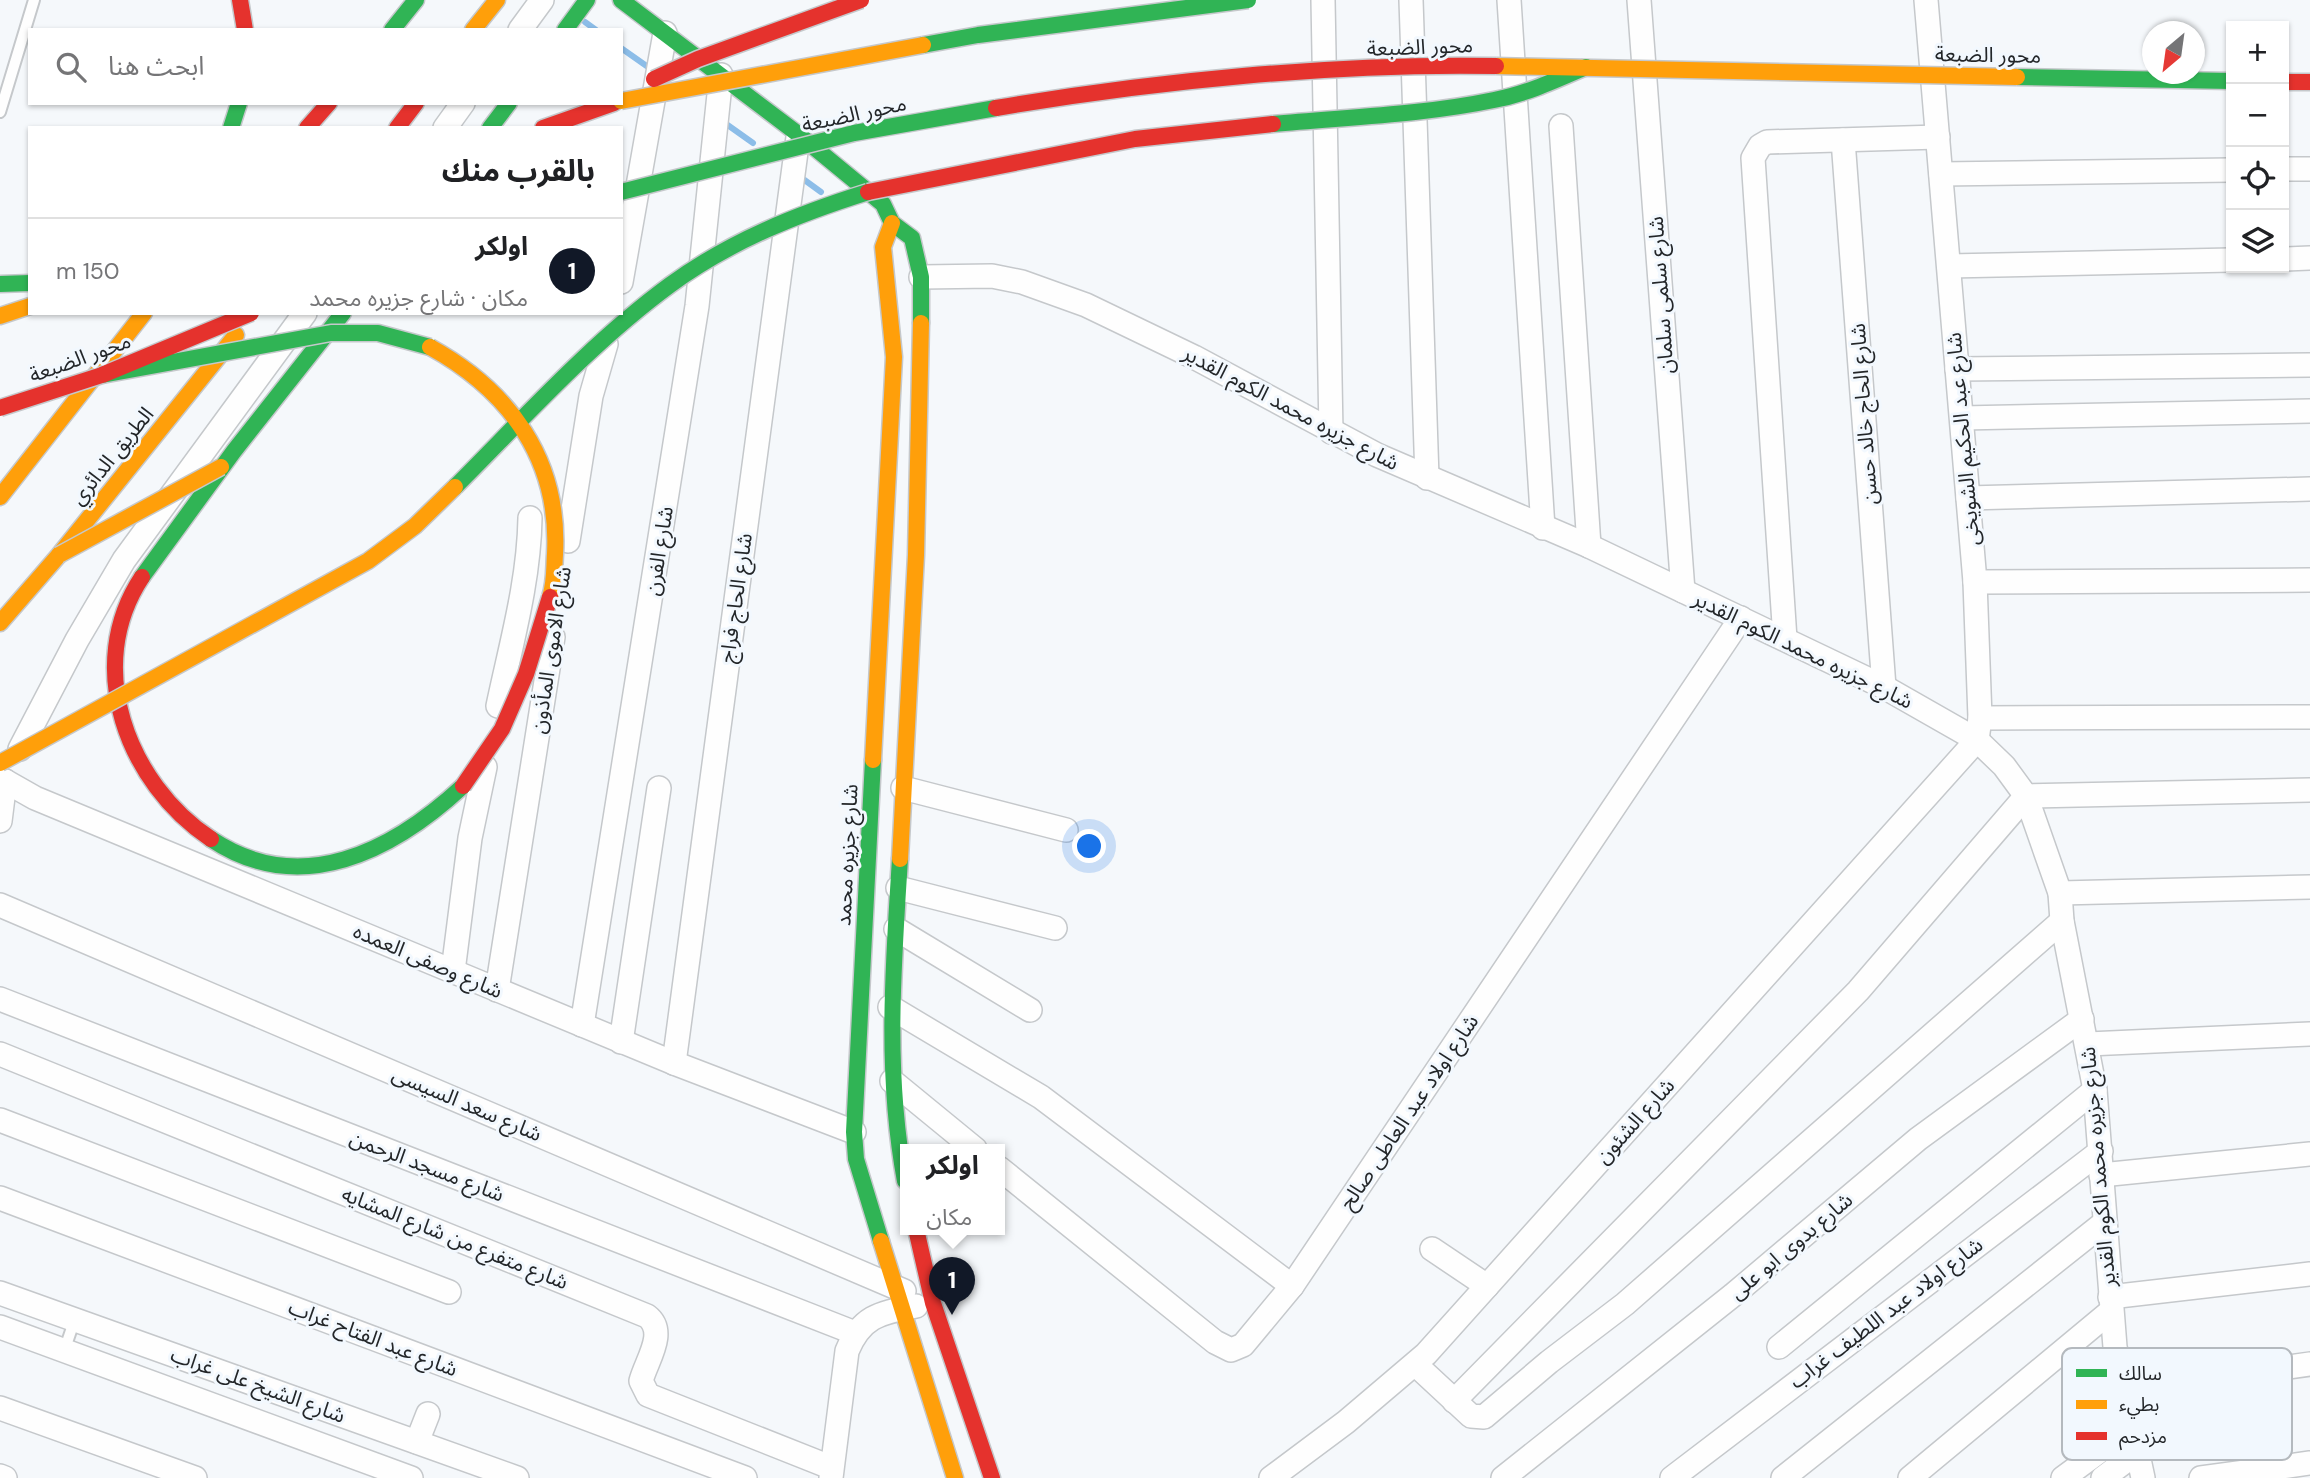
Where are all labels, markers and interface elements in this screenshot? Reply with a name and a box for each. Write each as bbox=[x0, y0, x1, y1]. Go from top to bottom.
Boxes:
north arrow bbox=[2142, 21, 2205, 84]
map controls bbox=[2226, 21, 2289, 273]
button: + bbox=[2226, 21, 2289, 84]
search box bbox=[28, 28, 623, 105]
street label: محور الضبعة bbox=[1366, 31, 1474, 63]
street label: محور الضبعة bbox=[1935, 40, 2041, 70]
icon: search bbox=[52, 48, 90, 86]
text: ابحث هنا bbox=[108, 49, 205, 83]
button: − bbox=[2226, 84, 2289, 147]
street label: محور الضبعة bbox=[799, 89, 909, 139]
button: locate bbox=[2226, 147, 2289, 210]
text: بالقرب منك bbox=[442, 151, 595, 190]
button: layers bbox=[2226, 210, 2289, 273]
street label: شارع سلمى سلمان bbox=[1642, 215, 1681, 375]
text: اولكر bbox=[475, 229, 528, 263]
text: 150 m bbox=[56, 256, 120, 286]
text: 1 bbox=[568, 256, 576, 286]
text: مكان · شارع جزيره محمد bbox=[309, 283, 528, 313]
street label: شارع الحاج خالد حسن bbox=[1844, 322, 1885, 506]
street label: محور الضبعة bbox=[25, 327, 135, 389]
street label: شارع عبد الحكيم الشويخى bbox=[1940, 331, 1987, 547]
street label: شارع جزيره محمد الكوم القدير bbox=[1176, 339, 1404, 479]
street label: الطريق الدائري bbox=[64, 401, 162, 512]
street label: شارع الفرن bbox=[638, 504, 681, 598]
street label: شارع الحاج فراج bbox=[713, 531, 760, 665]
street label: شارع الاموى المأذون bbox=[524, 565, 579, 736]
street label: شارع جزيره محمد الكوم القدير bbox=[1687, 584, 1917, 717]
street label: شارع جزيره محمد bbox=[829, 783, 866, 927]
your location bbox=[1072, 829, 1106, 863]
street label: شارع وصفى العمده bbox=[349, 917, 507, 1006]
street label: شارع اولاد عبد العاطى صالح bbox=[1333, 1009, 1486, 1216]
street label: شارع جزيره محمد الكوم القدير bbox=[2074, 1046, 2125, 1289]
street label: شارع سعد السيسى bbox=[387, 1060, 546, 1149]
street label: شارع الشئون bbox=[1589, 1072, 1682, 1171]
street label: شارع مسجد الرحمن bbox=[345, 1124, 508, 1209]
popup bbox=[900, 1144, 1005, 1235]
text: اولكر bbox=[926, 1148, 979, 1182]
street label: شارع متفرع من شارع المشايه bbox=[337, 1180, 572, 1297]
street label: شارع بدوى ابو على bbox=[1724, 1186, 1859, 1307]
text: مكان bbox=[926, 1202, 972, 1232]
street label: شارع اولاد عبد اللطيف غراب bbox=[1783, 1231, 1989, 1396]
pin: 1 bbox=[929, 1257, 975, 1315]
street label: شارع عبد الفتاح غراب bbox=[284, 1293, 462, 1384]
street label: شارع الشيخ على غراب bbox=[166, 1340, 349, 1431]
legend bbox=[2062, 1348, 2292, 1460]
text: سالك bbox=[2119, 1361, 2162, 1386]
text: بطيء bbox=[2119, 1392, 2159, 1419]
text: مزدحم bbox=[2119, 1424, 2167, 1451]

